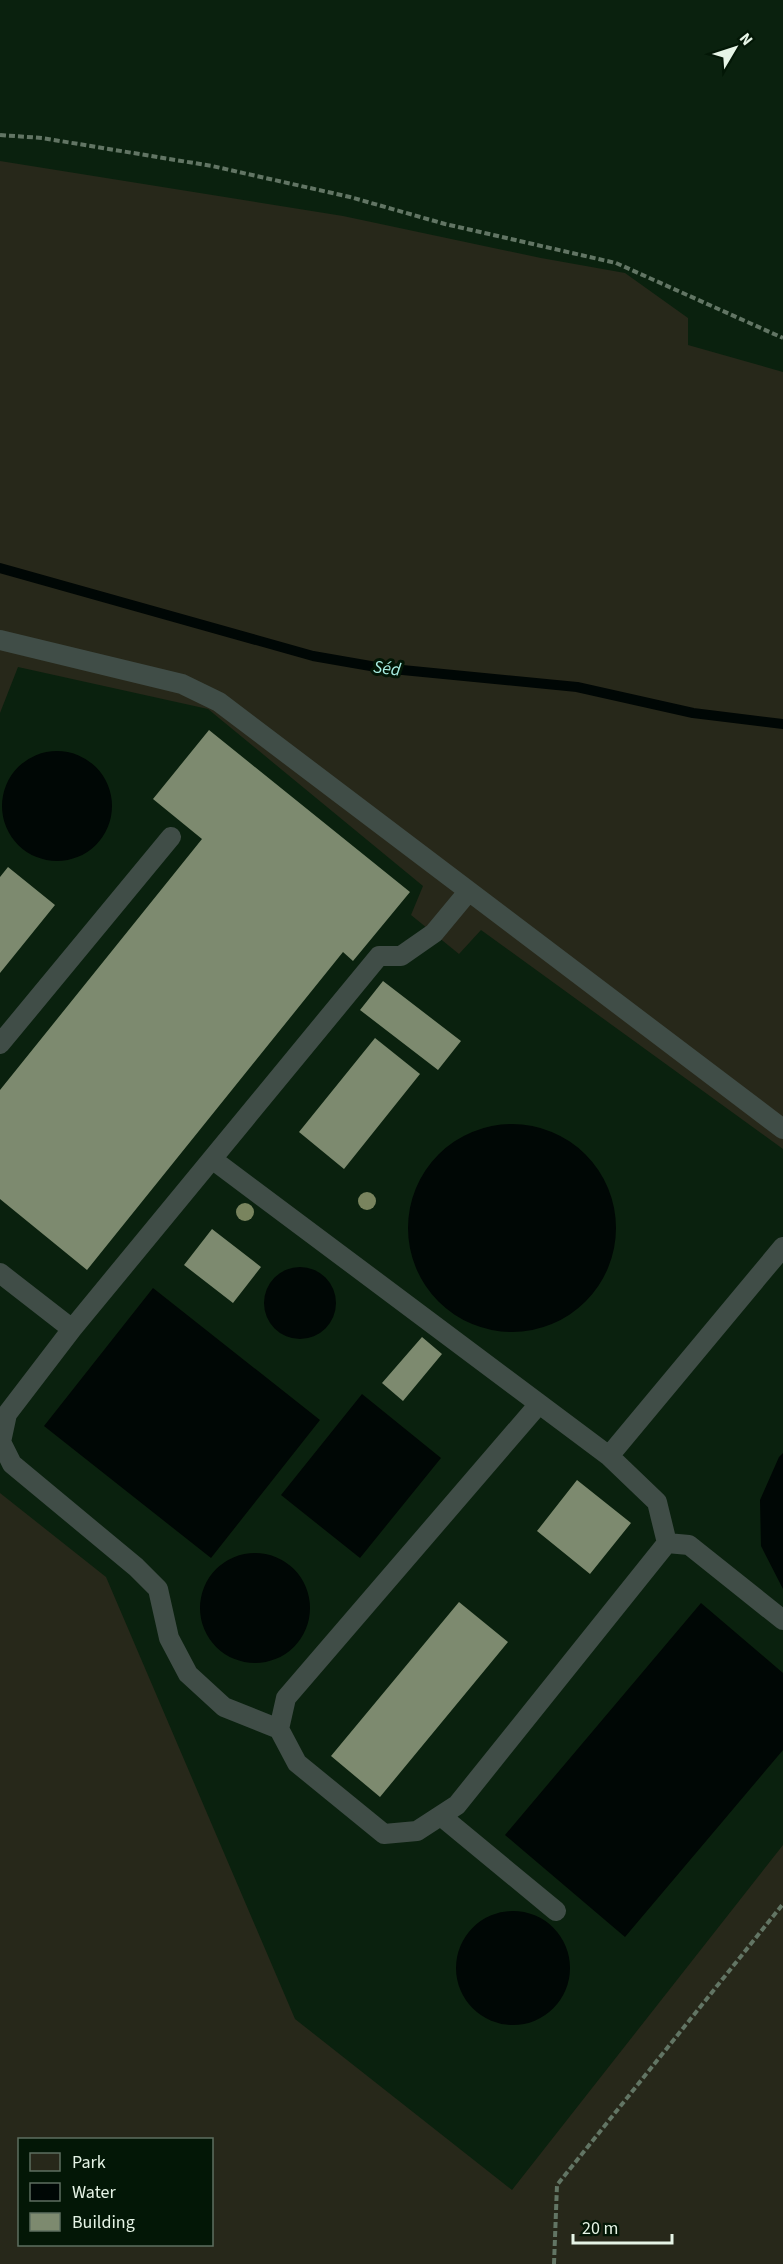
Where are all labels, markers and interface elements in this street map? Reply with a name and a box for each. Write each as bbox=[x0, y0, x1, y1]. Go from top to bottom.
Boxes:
north arrow bbox=[705, 18, 765, 78]
text: N bbox=[734, 28, 758, 50]
water label: Séd bbox=[372, 654, 402, 683]
legend bbox=[18, 2138, 213, 2246]
text: Park bbox=[72, 2150, 106, 2175]
text: Water bbox=[72, 2180, 116, 2205]
scale bar bbox=[573, 2207, 672, 2245]
text: Building bbox=[72, 2210, 135, 2235]
text: 20 m bbox=[582, 2216, 618, 2241]

